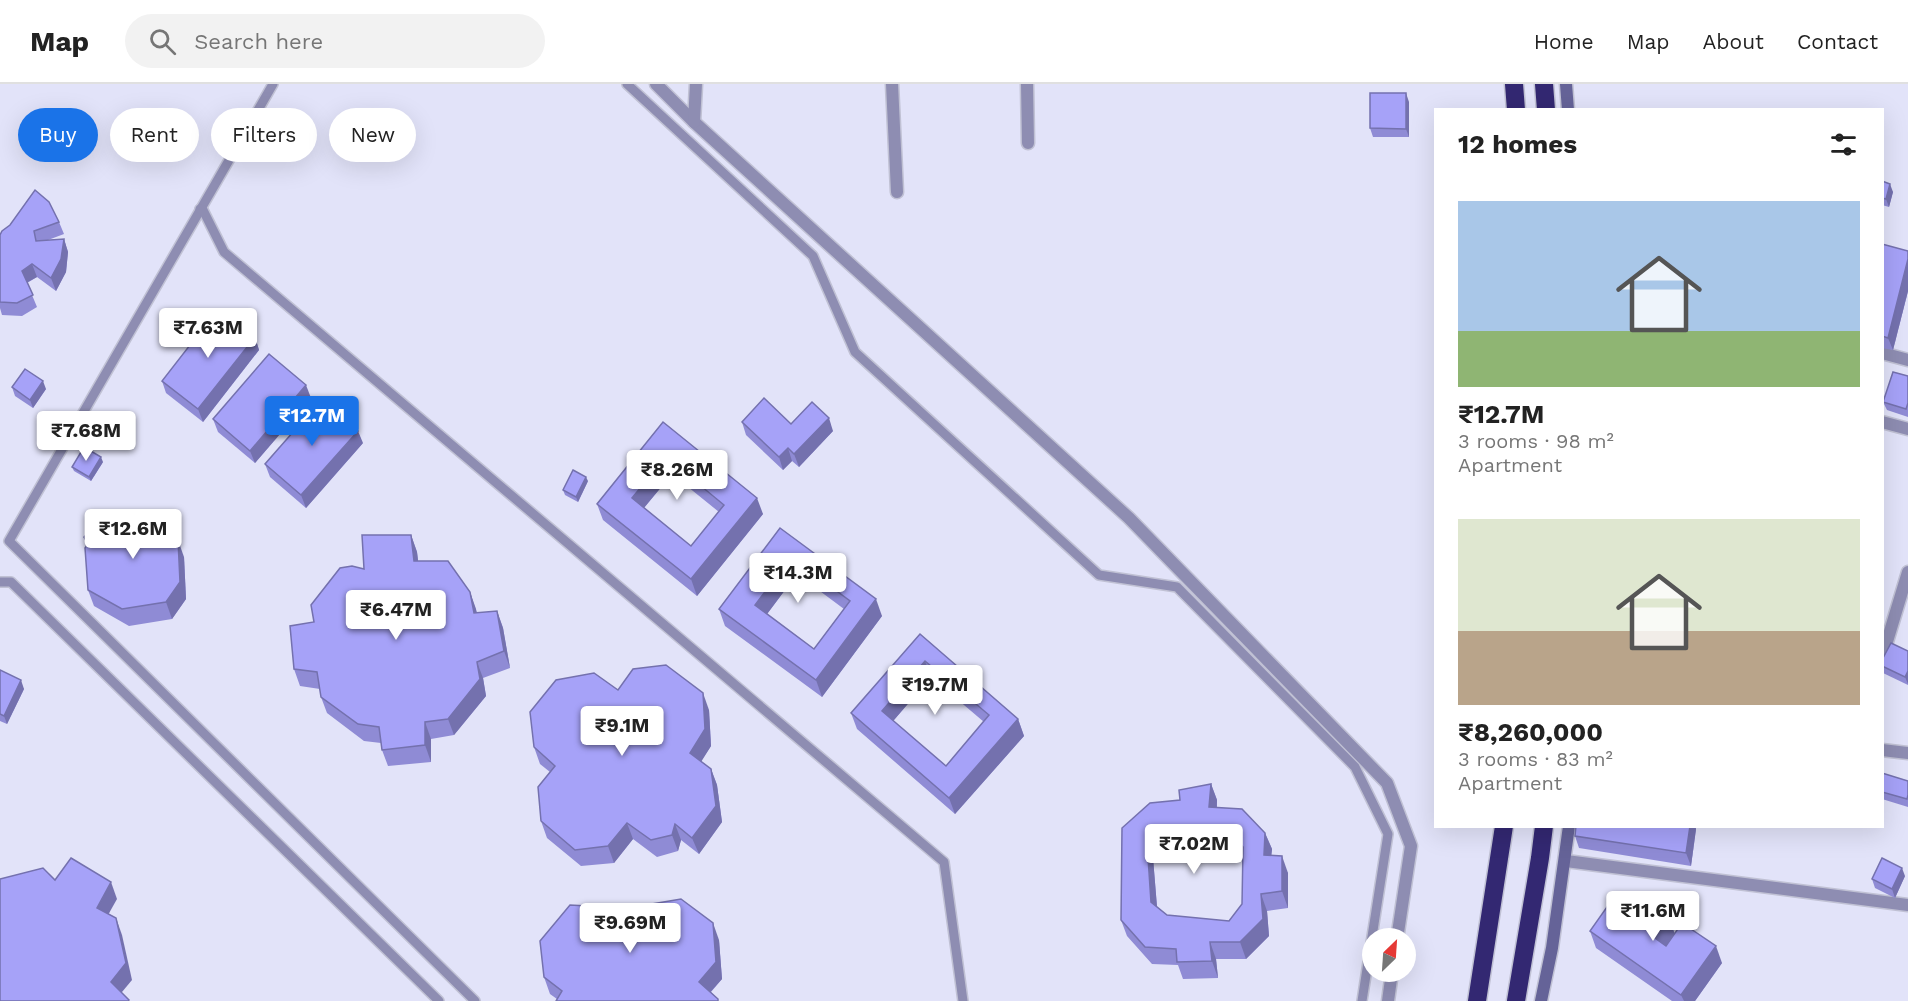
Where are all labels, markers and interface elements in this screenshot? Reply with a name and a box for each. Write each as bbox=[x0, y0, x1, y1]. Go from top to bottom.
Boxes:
search box bbox=[125, 14, 545, 68]
text: Map bbox=[30, 25, 89, 58]
icon: search bbox=[146, 25, 179, 58]
text: Search here bbox=[194, 29, 323, 54]
text: Home bbox=[1534, 29, 1594, 54]
text: Map bbox=[1627, 29, 1670, 54]
text: About bbox=[1703, 29, 1764, 54]
text: Contact bbox=[1797, 29, 1878, 54]
chip: Buy bbox=[18, 108, 98, 162]
chip: Rent bbox=[110, 108, 199, 162]
chip: Filters bbox=[211, 108, 317, 162]
chip: New bbox=[329, 108, 416, 162]
icon: filters bbox=[1827, 128, 1860, 161]
text: 12 homes bbox=[1458, 129, 1577, 159]
icon: home bbox=[1605, 240, 1713, 348]
pin: ₹7.63M bbox=[159, 308, 257, 359]
text: ₹7.63M bbox=[173, 315, 243, 339]
pin: ₹12.7M bbox=[263, 396, 361, 447]
text: ₹12.7M bbox=[1458, 399, 1544, 429]
text: ₹12.7M bbox=[279, 403, 345, 427]
pin: ₹7.68M bbox=[37, 411, 135, 462]
text: ₹7.68M bbox=[51, 418, 121, 442]
text: 3 rooms · 98 m² bbox=[1458, 429, 1614, 453]
pin: ₹8.26M bbox=[628, 450, 726, 501]
text: Apartment bbox=[1458, 453, 1562, 477]
text: ₹8.26M bbox=[641, 457, 713, 481]
pin: ₹12.6M bbox=[84, 509, 182, 560]
text: ₹12.6M bbox=[99, 516, 167, 540]
pin: ₹14.3M bbox=[749, 553, 847, 604]
icon: home bbox=[1605, 558, 1713, 666]
text: ₹14.3M bbox=[763, 560, 833, 584]
pin: ₹6.47M bbox=[347, 590, 445, 641]
text: ₹6.47M bbox=[360, 597, 432, 621]
pin: ₹19.7M bbox=[886, 665, 984, 716]
text: ₹19.7M bbox=[902, 672, 968, 696]
pin: ₹9.1M bbox=[580, 706, 664, 757]
text: ₹9.1M bbox=[595, 713, 649, 737]
text: ₹8,260,000 bbox=[1458, 717, 1603, 747]
text: 3 rooms · 83 m² bbox=[1458, 747, 1613, 771]
text: Apartment bbox=[1458, 771, 1562, 795]
pin: ₹7.02M bbox=[1145, 824, 1243, 875]
text: ₹7.02M bbox=[1159, 831, 1229, 855]
pin: ₹11.6M bbox=[1604, 891, 1702, 942]
text: ₹11.6M bbox=[1620, 898, 1686, 922]
pin: ₹9.69M bbox=[581, 903, 679, 954]
text: ₹9.69M bbox=[594, 910, 666, 934]
north arrow bbox=[1362, 928, 1416, 982]
map controls bbox=[1362, 928, 1416, 982]

